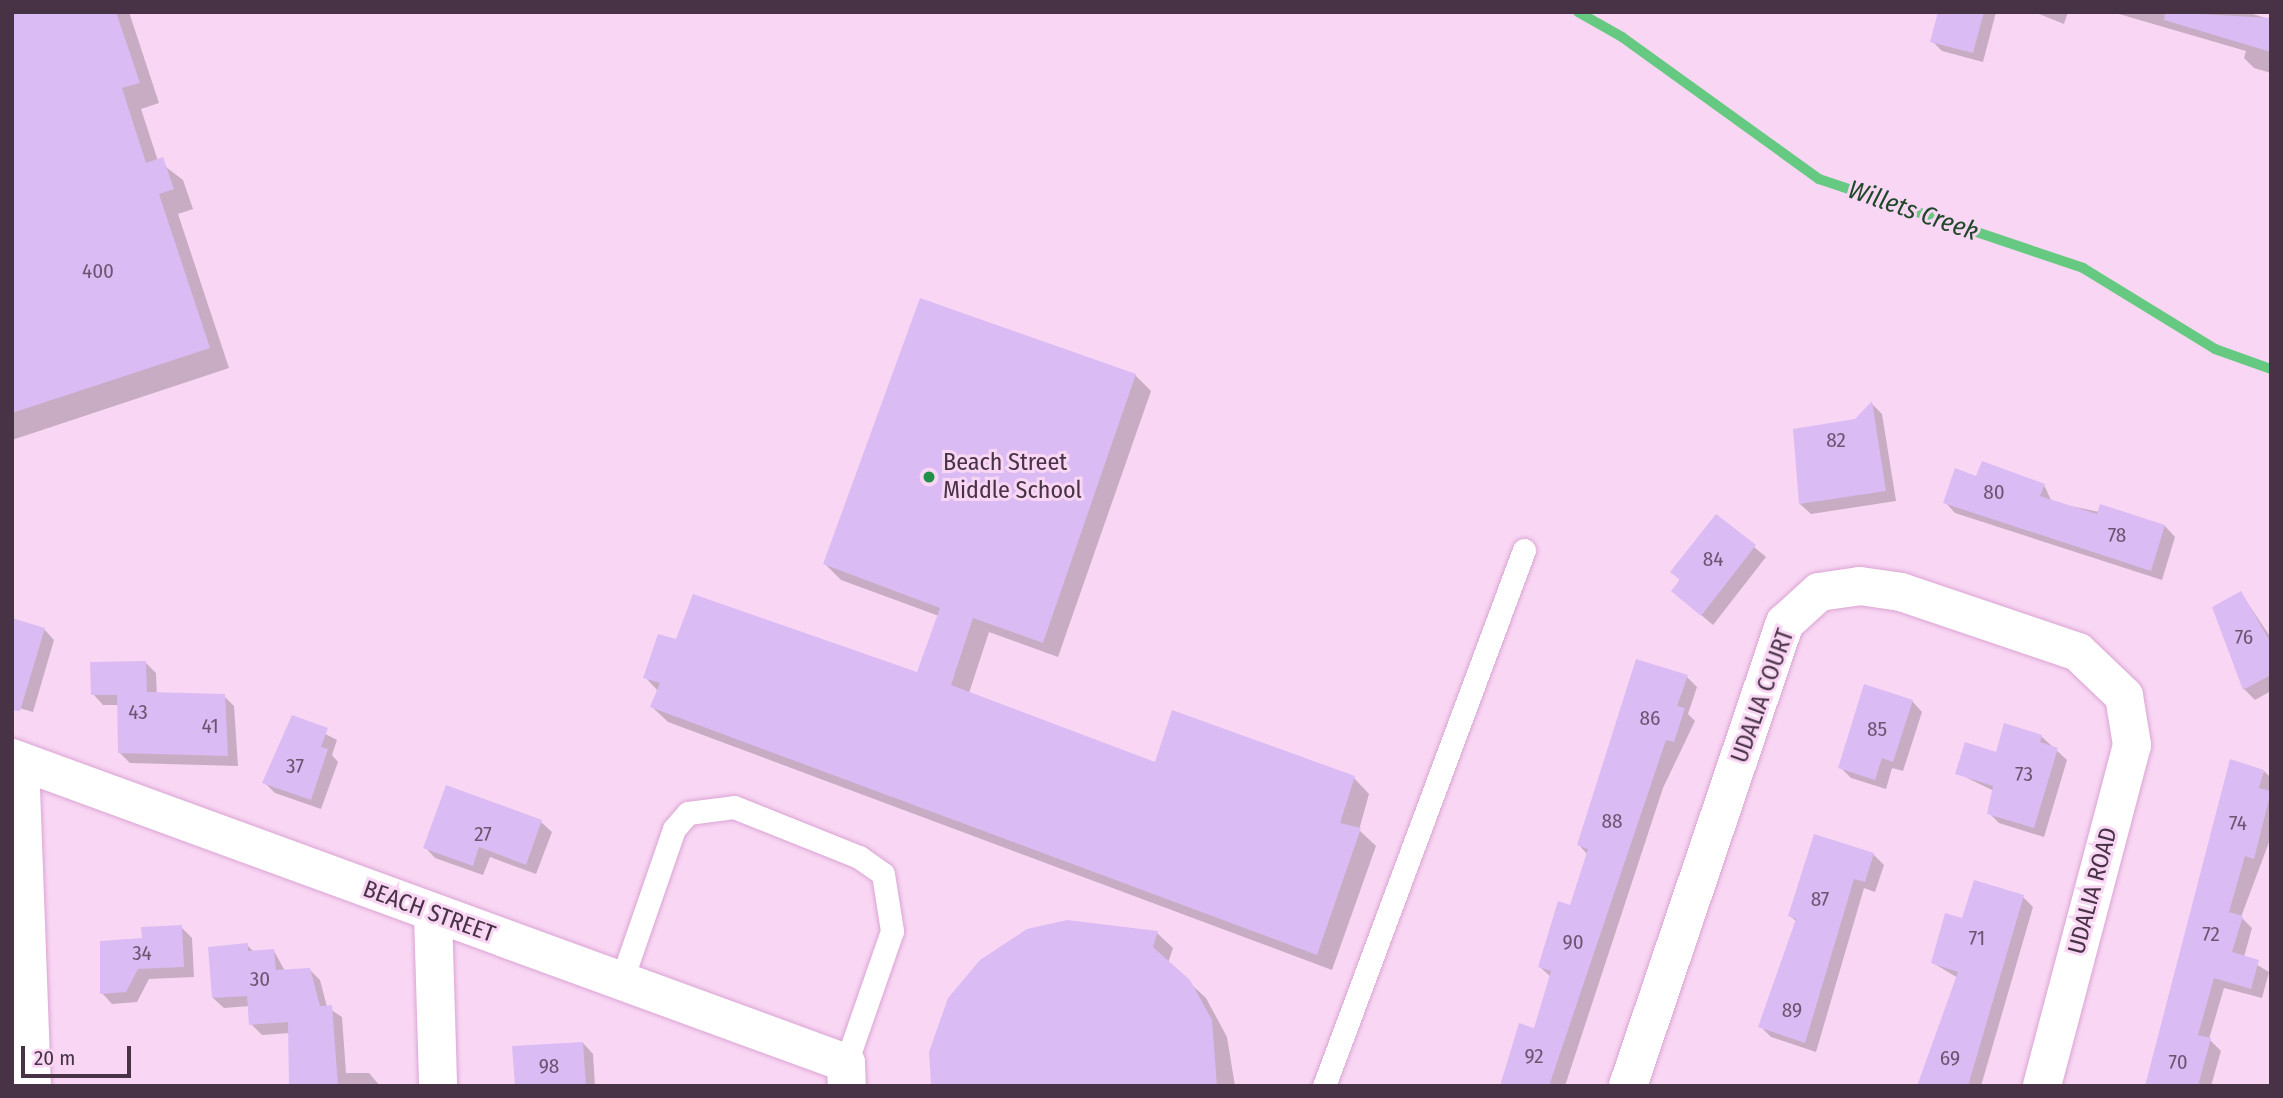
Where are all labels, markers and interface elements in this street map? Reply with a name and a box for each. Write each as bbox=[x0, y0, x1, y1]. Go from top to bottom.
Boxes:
water label: Willets Creek bbox=[1844, 174, 1982, 248]
house number: 400 bbox=[82, 258, 114, 284]
house number: 82 bbox=[1826, 427, 1846, 453]
place label: Beach Street Middle School bbox=[943, 449, 1082, 505]
marker: Beach Street Middle School bbox=[921, 469, 937, 485]
house number: 80 bbox=[1983, 479, 2005, 505]
house number: 78 bbox=[2108, 522, 2126, 548]
house number: 84 bbox=[1703, 546, 1723, 572]
house number: 76 bbox=[2235, 624, 2253, 650]
street label: UDALIA COURT bbox=[1725, 625, 1801, 767]
house number: 43 bbox=[128, 699, 148, 725]
house number: 86 bbox=[1640, 705, 1660, 731]
house number: 41 bbox=[201, 713, 219, 739]
house number: 85 bbox=[1867, 716, 1887, 742]
house number: 37 bbox=[286, 753, 304, 779]
house number: 73 bbox=[2015, 761, 2033, 787]
house number: 88 bbox=[1602, 808, 1622, 834]
house number: 74 bbox=[2229, 810, 2247, 836]
house number: 27 bbox=[474, 821, 492, 847]
street label: UDALIA ROAD bbox=[2062, 825, 2124, 957]
street label: BEACH STREET bbox=[359, 875, 499, 949]
house number: 87 bbox=[1811, 886, 1829, 912]
house number: 72 bbox=[2202, 921, 2220, 947]
house number: 71 bbox=[1969, 925, 1985, 951]
house number: 90 bbox=[1562, 929, 1584, 955]
house number: 34 bbox=[132, 940, 152, 966]
house number: 30 bbox=[250, 966, 270, 992]
house number: 89 bbox=[1782, 997, 1802, 1023]
scale bar bbox=[24, 1032, 135, 1076]
house number: 92 bbox=[1524, 1043, 1544, 1069]
text: 20 m bbox=[34, 1045, 75, 1071]
house number: 69 bbox=[1940, 1045, 1960, 1071]
house number: 70 bbox=[2168, 1049, 2188, 1075]
house number: 98 bbox=[539, 1053, 559, 1079]

